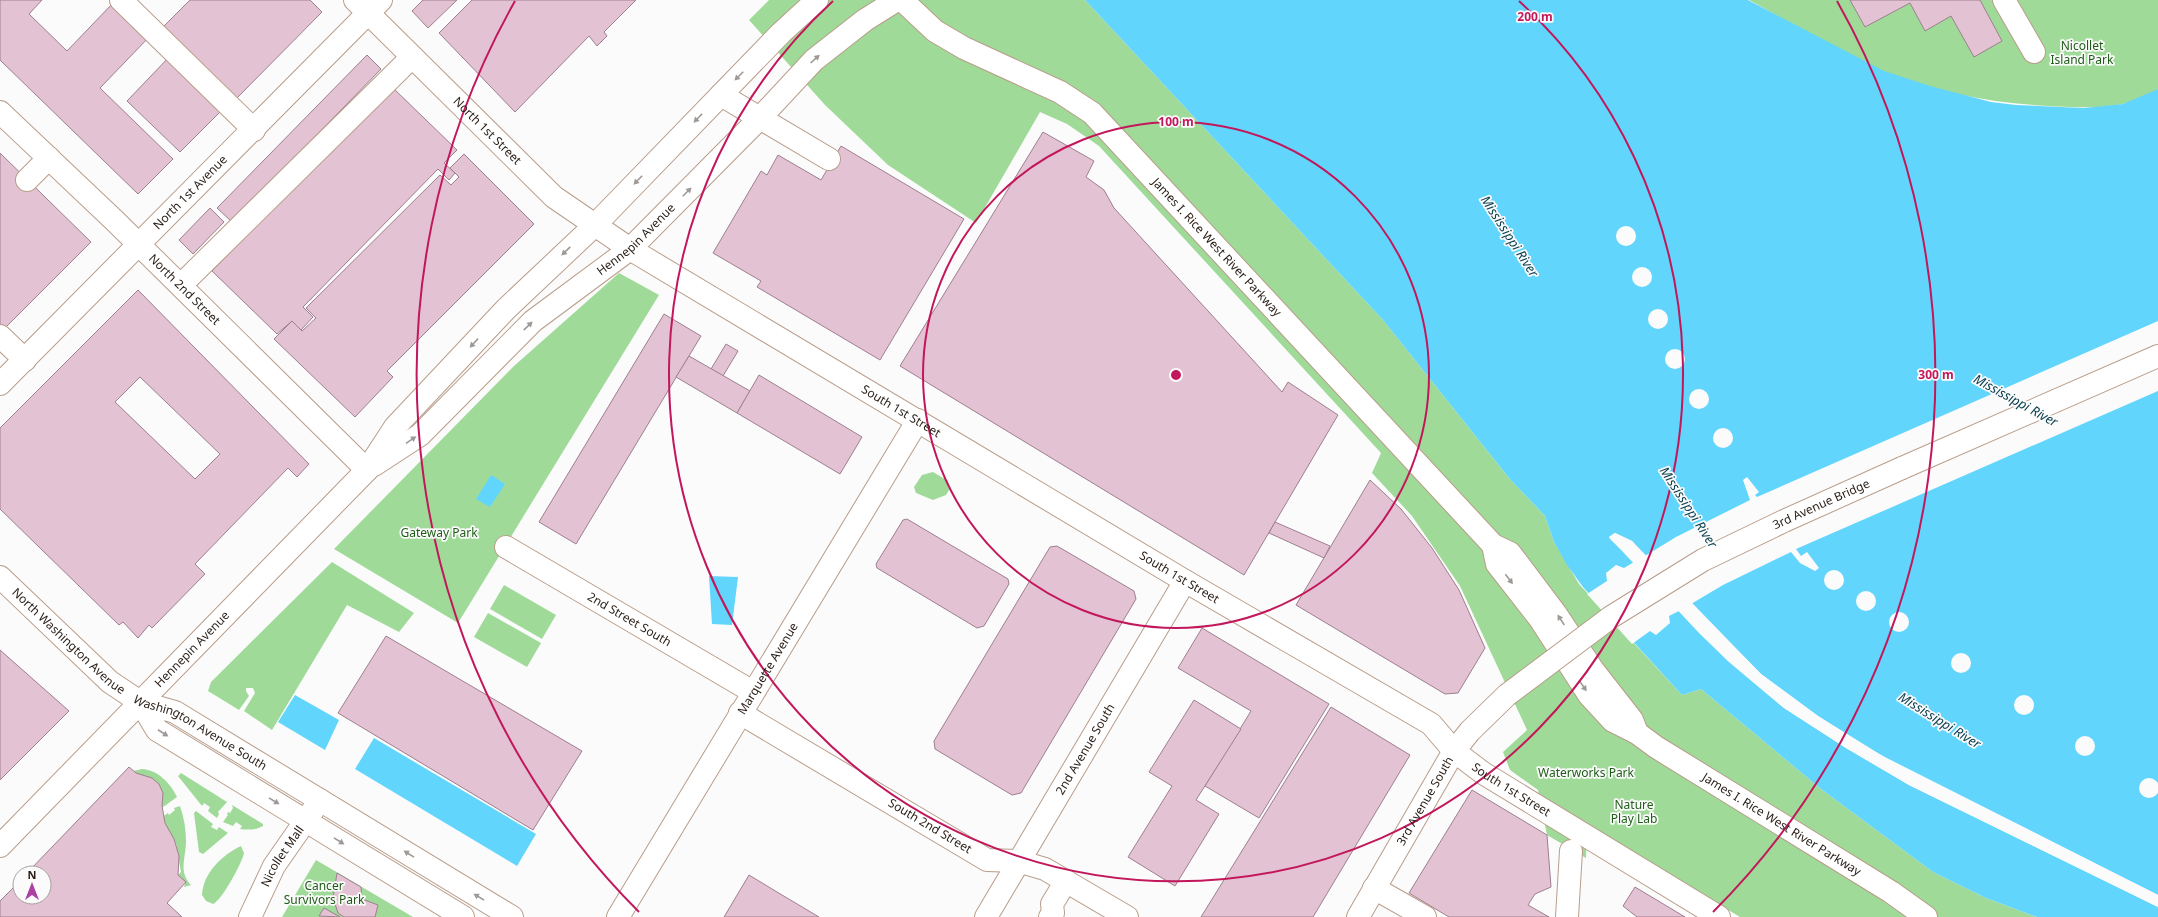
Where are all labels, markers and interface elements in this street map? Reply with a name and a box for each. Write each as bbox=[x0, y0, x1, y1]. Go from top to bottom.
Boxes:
text: 200 m bbox=[1517, 8, 1553, 25]
park label: Nicollet Island Park bbox=[2051, 37, 2114, 68]
one-way arrow bbox=[810, 55, 821, 64]
one-way arrow bbox=[734, 71, 744, 81]
street label: North 1st Street bbox=[450, 93, 526, 169]
one-way arrow bbox=[693, 113, 703, 123]
text: 100 m bbox=[1158, 113, 1194, 130]
street label: North 1st Avenue bbox=[149, 151, 231, 233]
street label: James I. Rice West River Parkway bbox=[1148, 173, 1286, 321]
one-way arrow bbox=[633, 175, 643, 185]
one-way arrow bbox=[682, 187, 692, 197]
water label: Mississippi River bbox=[1477, 192, 1544, 281]
street label: Hennepin Avenue bbox=[593, 199, 679, 279]
one-way arrow bbox=[561, 247, 571, 256]
street label: North 2nd Street bbox=[145, 250, 225, 329]
one-way arrow bbox=[523, 322, 533, 331]
one-way arrow bbox=[469, 338, 479, 348]
text: 300 m bbox=[1918, 366, 1954, 383]
centre of rings bbox=[1169, 368, 1183, 382]
water label: Mississippi River bbox=[1971, 369, 2062, 431]
street label: South 1st Street bbox=[858, 380, 945, 441]
one-way arrow bbox=[406, 437, 417, 444]
water label: Mississippi River bbox=[1656, 463, 1723, 552]
street label: 3rd Avenue Bridge bbox=[1770, 474, 1873, 533]
park label: Gateway Park bbox=[400, 524, 478, 541]
street label: South 1st Street bbox=[1136, 547, 1223, 607]
one-way arrow bbox=[1505, 574, 1513, 585]
street label: North Washington Avenue bbox=[8, 584, 129, 698]
street label: 2nd Street South bbox=[585, 588, 675, 650]
street label: Hennepin Avenue bbox=[151, 607, 233, 691]
one-way arrow bbox=[1557, 615, 1564, 626]
street label: Marquette Avenue bbox=[733, 619, 802, 718]
one-way arrow bbox=[1579, 681, 1587, 692]
water label: Mississippi River bbox=[1895, 688, 1985, 753]
street label: Washington Avenue South bbox=[130, 691, 270, 774]
street label: 2nd Avenue South bbox=[1051, 700, 1119, 798]
one-way arrow bbox=[158, 729, 168, 737]
street label: 3rd Avenue South bbox=[1392, 753, 1457, 848]
street label: South 1st Street bbox=[1468, 758, 1555, 821]
park label: Waterworks Park bbox=[1538, 764, 1635, 781]
street label: James I. Rice West River Parkway bbox=[1698, 768, 1865, 880]
street label: South 2nd Street bbox=[885, 794, 976, 857]
park label: Nature Play Lab bbox=[1611, 796, 1657, 827]
one-way arrow bbox=[268, 797, 280, 804]
street label: Nicollet Mall bbox=[256, 822, 308, 889]
one-way arrow bbox=[334, 837, 344, 845]
one-way arrow bbox=[403, 850, 415, 857]
north arrow bbox=[12, 865, 52, 905]
text: N bbox=[28, 867, 36, 882]
park label: Cancer Survivors Park bbox=[284, 877, 365, 908]
one-way arrow bbox=[473, 893, 485, 900]

